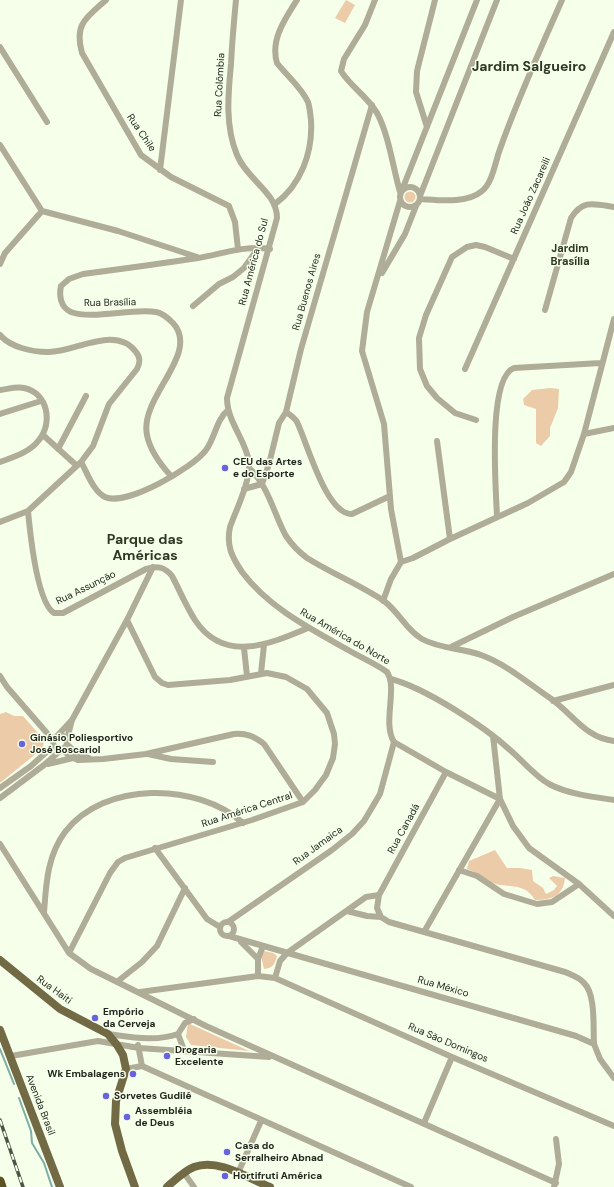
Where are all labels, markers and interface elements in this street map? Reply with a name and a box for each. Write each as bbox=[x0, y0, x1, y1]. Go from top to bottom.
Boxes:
street label: Rua Colômbia bbox=[212, 53, 228, 117]
district label: Jardim Salgueiro bbox=[472, 59, 586, 75]
street label: Rua Chile bbox=[124, 112, 158, 154]
street label: Rua João Zacareili bbox=[509, 156, 553, 236]
street label: Rua América do Sul bbox=[237, 217, 271, 307]
district label: Jardim Brasília bbox=[550, 242, 590, 268]
street label: Rua Buenos Aires bbox=[290, 252, 324, 332]
street label: Rua Brasília bbox=[84, 297, 136, 309]
place label: CEU das Artes e do Esporte bbox=[233, 456, 302, 480]
marker: CEU das Artes e do Esporte bbox=[220, 463, 230, 473]
district label: Parque das Américas bbox=[107, 532, 183, 564]
street label: Rua Assunção bbox=[54, 568, 118, 608]
street label: Rua América do Norte bbox=[298, 606, 392, 668]
place label: Ginásio Poliesportivo José Boscariol bbox=[30, 732, 133, 756]
marker: Ginásio Poliesportivo José Boscariol bbox=[17, 739, 27, 749]
street label: Rua América Central bbox=[200, 790, 294, 830]
street label: Rua Canadá bbox=[385, 802, 423, 856]
street label: Rua Jamaica bbox=[291, 824, 345, 868]
street label: Rua Haiti bbox=[34, 973, 74, 1007]
street label: Rua México bbox=[416, 974, 470, 1000]
place label: Empório da Cerveja bbox=[103, 1006, 155, 1030]
marker: Empório da Cerveja bbox=[90, 1013, 100, 1023]
street label: Rua São Domingos bbox=[406, 1021, 490, 1065]
place label: Drogaria Excelente bbox=[175, 1044, 223, 1068]
marker: Drogaria Excelente bbox=[162, 1051, 172, 1061]
place label: Wk Embalagens bbox=[47, 1068, 125, 1080]
marker: Wk Embalagens bbox=[128, 1069, 138, 1079]
street label: Avenida Brasil bbox=[23, 1073, 57, 1137]
place label: Sorvetes Gudilé bbox=[114, 1090, 191, 1102]
marker: Sorvetes Gudilé bbox=[101, 1091, 111, 1101]
place label: Assembléia de Deus bbox=[135, 1105, 192, 1128]
marker: Assembléia de Deus bbox=[122, 1112, 132, 1122]
place label: Casa do Serralheiro Abnad bbox=[235, 1140, 323, 1164]
marker: Casa do Serralheiro Abnad bbox=[222, 1147, 232, 1157]
place label: Hortifruti América bbox=[233, 1170, 322, 1182]
marker: Hortifruti América bbox=[220, 1171, 230, 1181]

